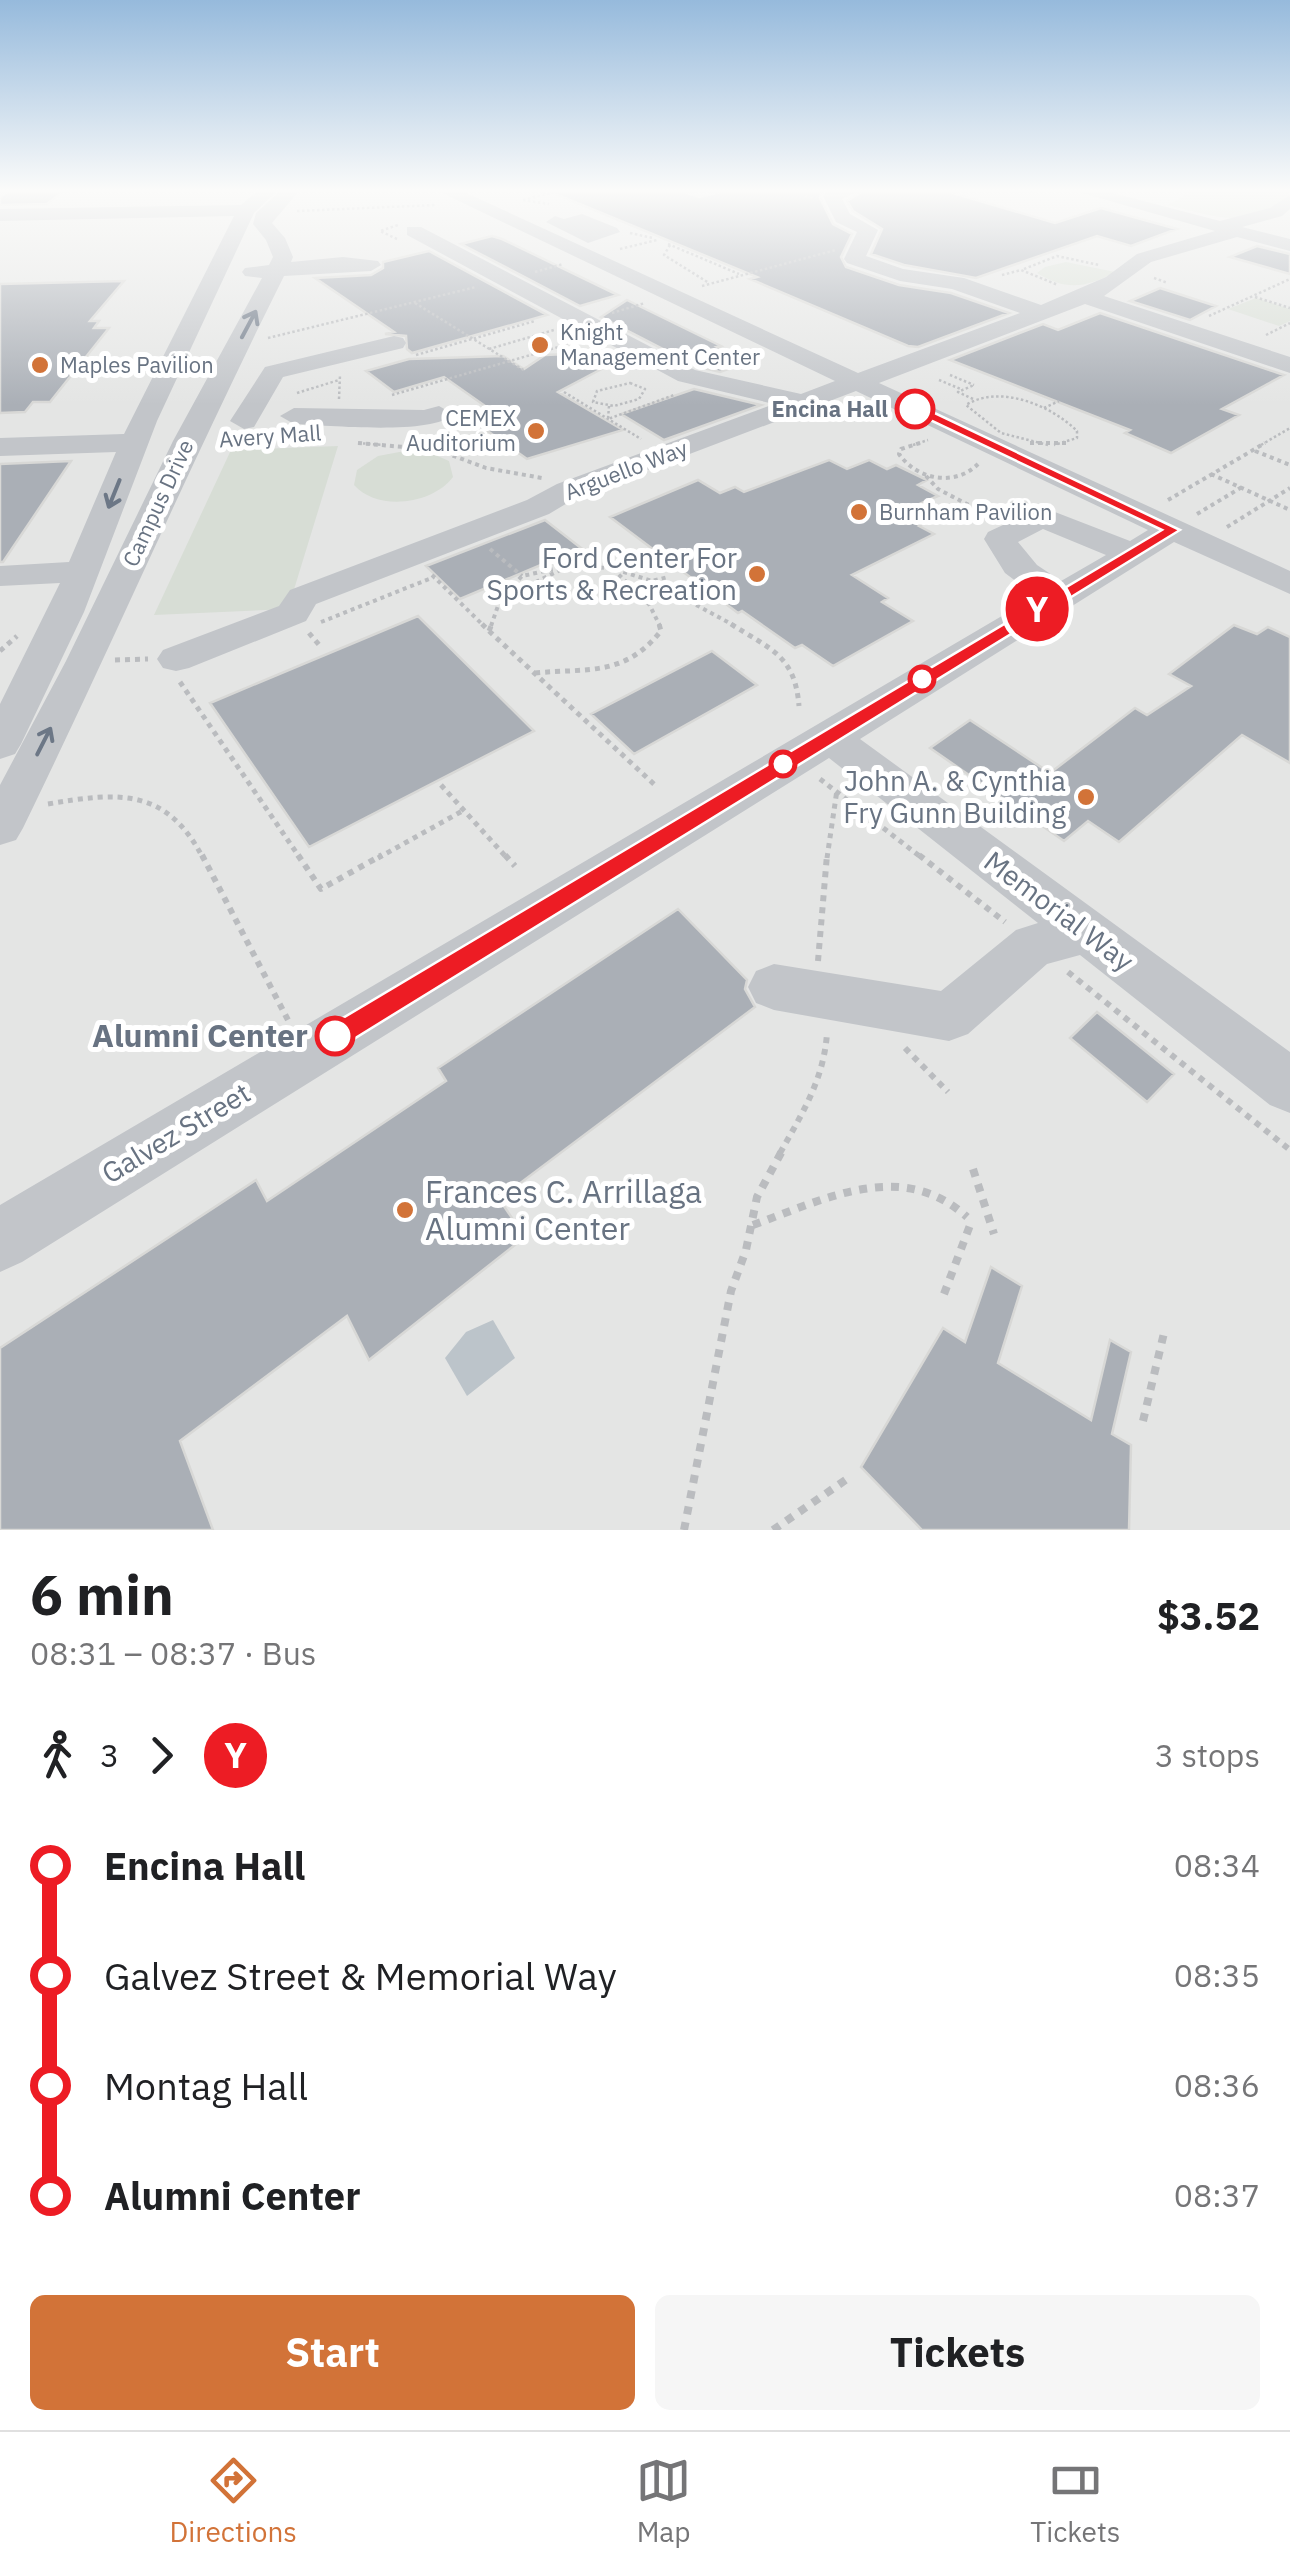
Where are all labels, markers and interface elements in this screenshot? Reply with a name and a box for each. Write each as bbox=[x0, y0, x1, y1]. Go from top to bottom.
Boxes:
one-way arrow bbox=[240, 309, 259, 339]
place label: Knight Management Center bbox=[560, 317, 760, 371]
marker: Knight Management Center bbox=[529, 334, 551, 356]
place label: Maples Pavilion bbox=[60, 350, 214, 379]
marker: Maples Pavilion bbox=[29, 354, 51, 376]
marker: Encina Hall bbox=[896, 390, 934, 428]
place label: Encina Hall bbox=[771, 394, 888, 423]
place label: CEMEX Auditorium bbox=[406, 403, 516, 457]
street label: Avery Mall bbox=[218, 417, 322, 454]
marker: CEMEX Auditorium bbox=[525, 420, 547, 442]
street label: Arguello Way bbox=[560, 433, 691, 506]
street label: Campus Drive bbox=[115, 435, 200, 571]
one-way arrow bbox=[103, 479, 121, 509]
place label: Burnham Pavilion bbox=[879, 497, 1052, 526]
marker: Burnham Pavilion bbox=[848, 501, 870, 523]
place label: Ford Center For Sports & Recreation bbox=[486, 539, 737, 608]
marker: Ford Center For Sports & Recreation bbox=[746, 563, 768, 585]
line badge: Y bbox=[1004, 576, 1070, 642]
text: Y bbox=[1026, 586, 1048, 632]
unlabelled marker bbox=[909, 666, 935, 692]
one-way arrow bbox=[35, 727, 54, 756]
unlabelled marker bbox=[770, 751, 796, 777]
place label: John A. & Cynthia Fry Gunn Building bbox=[843, 762, 1066, 831]
marker: John A. & Cynthia Fry Gunn Building bbox=[1075, 786, 1097, 808]
street label: Memorial Way bbox=[977, 842, 1142, 979]
place label: Alumni Center bbox=[92, 1014, 308, 1056]
marker: Alumni Center bbox=[316, 1017, 354, 1055]
street label: Galvez Street bbox=[95, 1074, 257, 1191]
place label: Frances C. Arrillaga Alumni Center bbox=[425, 1170, 702, 1249]
marker: Frances C. Arrillaga Alumni Center bbox=[394, 1199, 416, 1221]
text: 6 min bbox=[30, 1559, 174, 1630]
text: $3.52 bbox=[1157, 1591, 1260, 1640]
text: 08:31 – 08:37 · Bus bbox=[30, 1632, 316, 1674]
icon: walk bbox=[30, 1728, 85, 1783]
icon: forward bbox=[134, 1728, 189, 1783]
text: Y bbox=[224, 1732, 247, 1778]
text: 3 bbox=[100, 1734, 119, 1776]
text: 3 stops bbox=[1155, 1734, 1260, 1776]
text: Encina Hall bbox=[104, 1841, 305, 1890]
text: 08:34 bbox=[1174, 1844, 1260, 1886]
text: Galvez Street & Memorial Way bbox=[104, 1951, 617, 2000]
text: 08:35 bbox=[1174, 1954, 1260, 1996]
text: Montag Hall bbox=[104, 2061, 308, 2110]
text: 08:36 bbox=[1174, 2064, 1260, 2106]
text: Alumni Center bbox=[104, 2171, 361, 2220]
text: 08:37 bbox=[1174, 2174, 1260, 2216]
button: Start bbox=[30, 2295, 635, 2410]
button: Tickets bbox=[655, 2295, 1260, 2410]
tab: Directions bbox=[170, 2453, 297, 2550]
tab: Map bbox=[636, 2453, 691, 2550]
tab: Tickets bbox=[1030, 2453, 1120, 2550]

